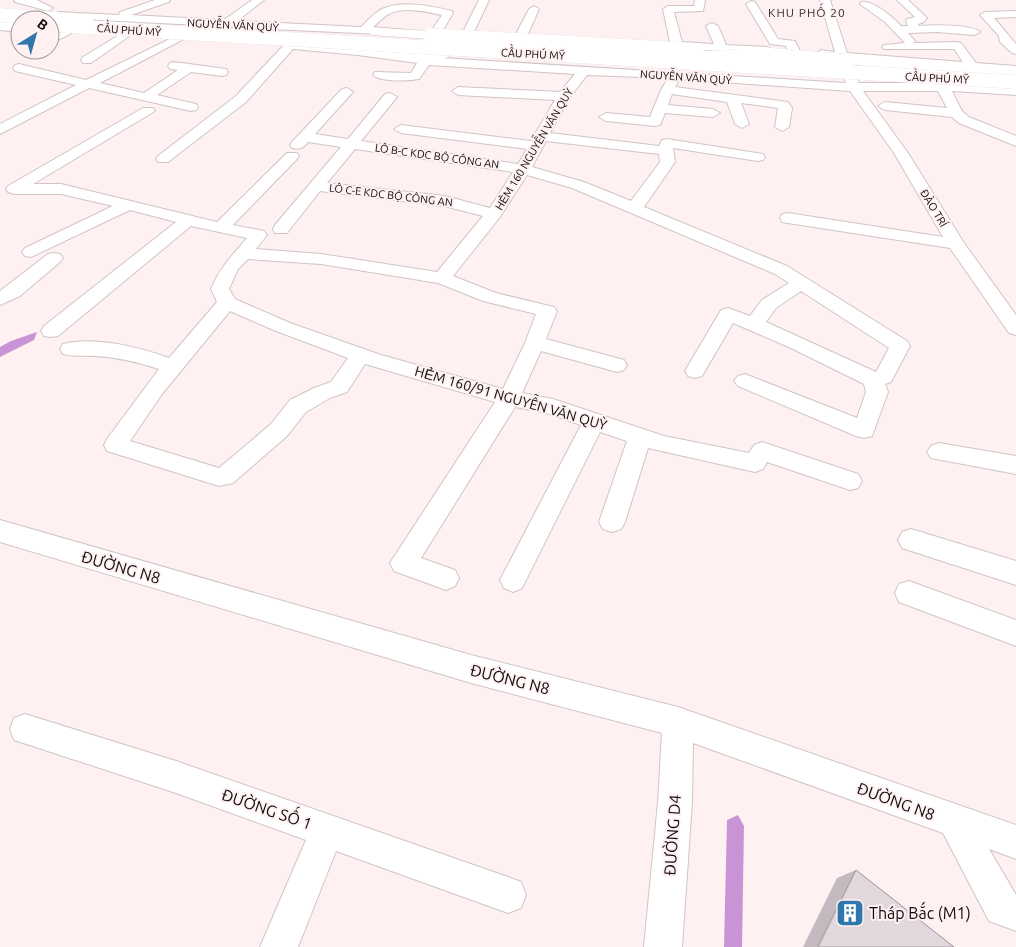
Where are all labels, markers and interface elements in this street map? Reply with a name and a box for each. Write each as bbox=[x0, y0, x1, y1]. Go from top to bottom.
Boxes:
district label: KHU PHỐ 20 bbox=[768, 3, 846, 19]
north arrow bbox=[10, 10, 60, 60]
street label: NGUYỄN VĂN QUỲ bbox=[187, 14, 280, 33]
text: B bbox=[34, 15, 51, 34]
street label: CẦU PHÚ MỸ bbox=[96, 18, 162, 38]
street label: CẦU PHÚ MỸ bbox=[501, 43, 566, 62]
street label: NGUYỄN VĂN QUỲ bbox=[640, 65, 733, 86]
street label: CẦU PHÚ MỸ bbox=[905, 67, 970, 86]
street label: HẺM 160 NGUYỄN VĂN QUỲ bbox=[491, 84, 576, 212]
street label: LÔ B-C KDC BỘ CÔNG AN bbox=[374, 140, 500, 172]
street label: LÔ C-E KDC BỘ CÔNG AN bbox=[328, 180, 454, 210]
street label: ĐÀO TRÍ bbox=[918, 187, 951, 229]
street label: HẺM 160/91 NGUYỄN VĂN QUỲ bbox=[413, 358, 610, 433]
street label: ĐƯỜNG N8 bbox=[79, 545, 163, 587]
street label: ĐƯỜNG N8 bbox=[468, 659, 552, 698]
street label: ĐƯỜNG N8 bbox=[855, 777, 938, 823]
street label: ĐƯỜNG SỐ 1 bbox=[219, 780, 316, 833]
street label: ĐƯỜNG D4 bbox=[658, 794, 684, 876]
building icon: Tháp Bắc (M1) bbox=[835, 898, 865, 928]
place label: Tháp Bắc (M1) bbox=[869, 901, 971, 923]

